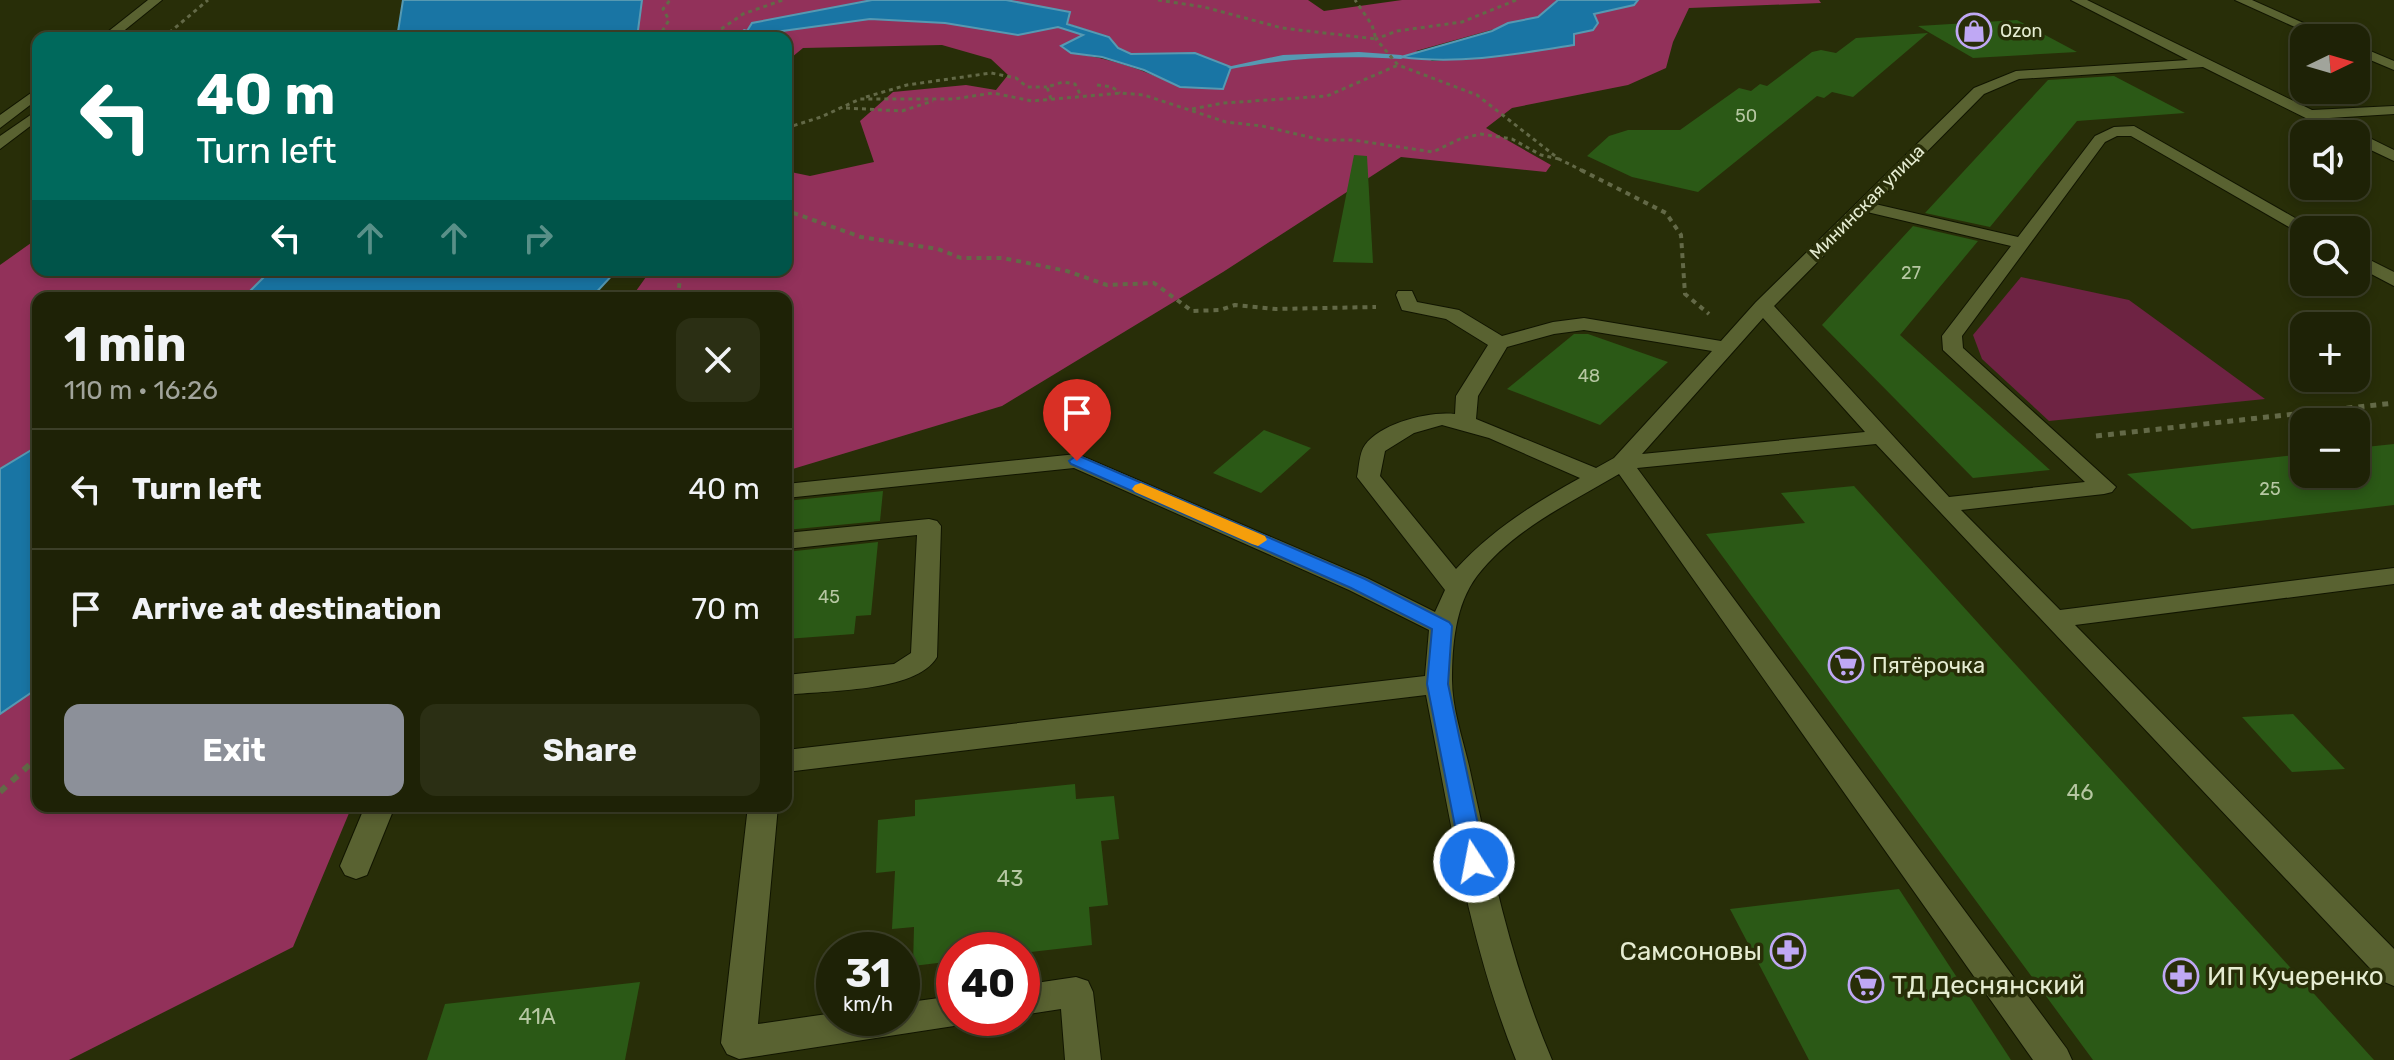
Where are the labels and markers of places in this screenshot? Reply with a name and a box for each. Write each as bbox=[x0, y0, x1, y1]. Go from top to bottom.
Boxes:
shop icon: Ozon bbox=[1955, 12, 1993, 50]
place label: Ozon bbox=[2000, 20, 2042, 42]
pin bbox=[1043, 379, 1111, 461]
supermarket icon: Пятёрочка bbox=[1827, 646, 1865, 684]
place label: Пятёрочка bbox=[1872, 652, 1985, 679]
pharmacy icon: Самсоновы bbox=[1769, 932, 1807, 970]
place label: Самсоновы bbox=[1620, 936, 1762, 967]
pharmacy icon: ИП Кучеренко bbox=[2162, 957, 2200, 995]
place label: ИП Кучеренко bbox=[2207, 961, 2384, 992]
supermarket icon: ТД Деснянский bbox=[1847, 966, 1885, 1004]
place label: ТД Деснянский bbox=[1892, 970, 2085, 1001]

